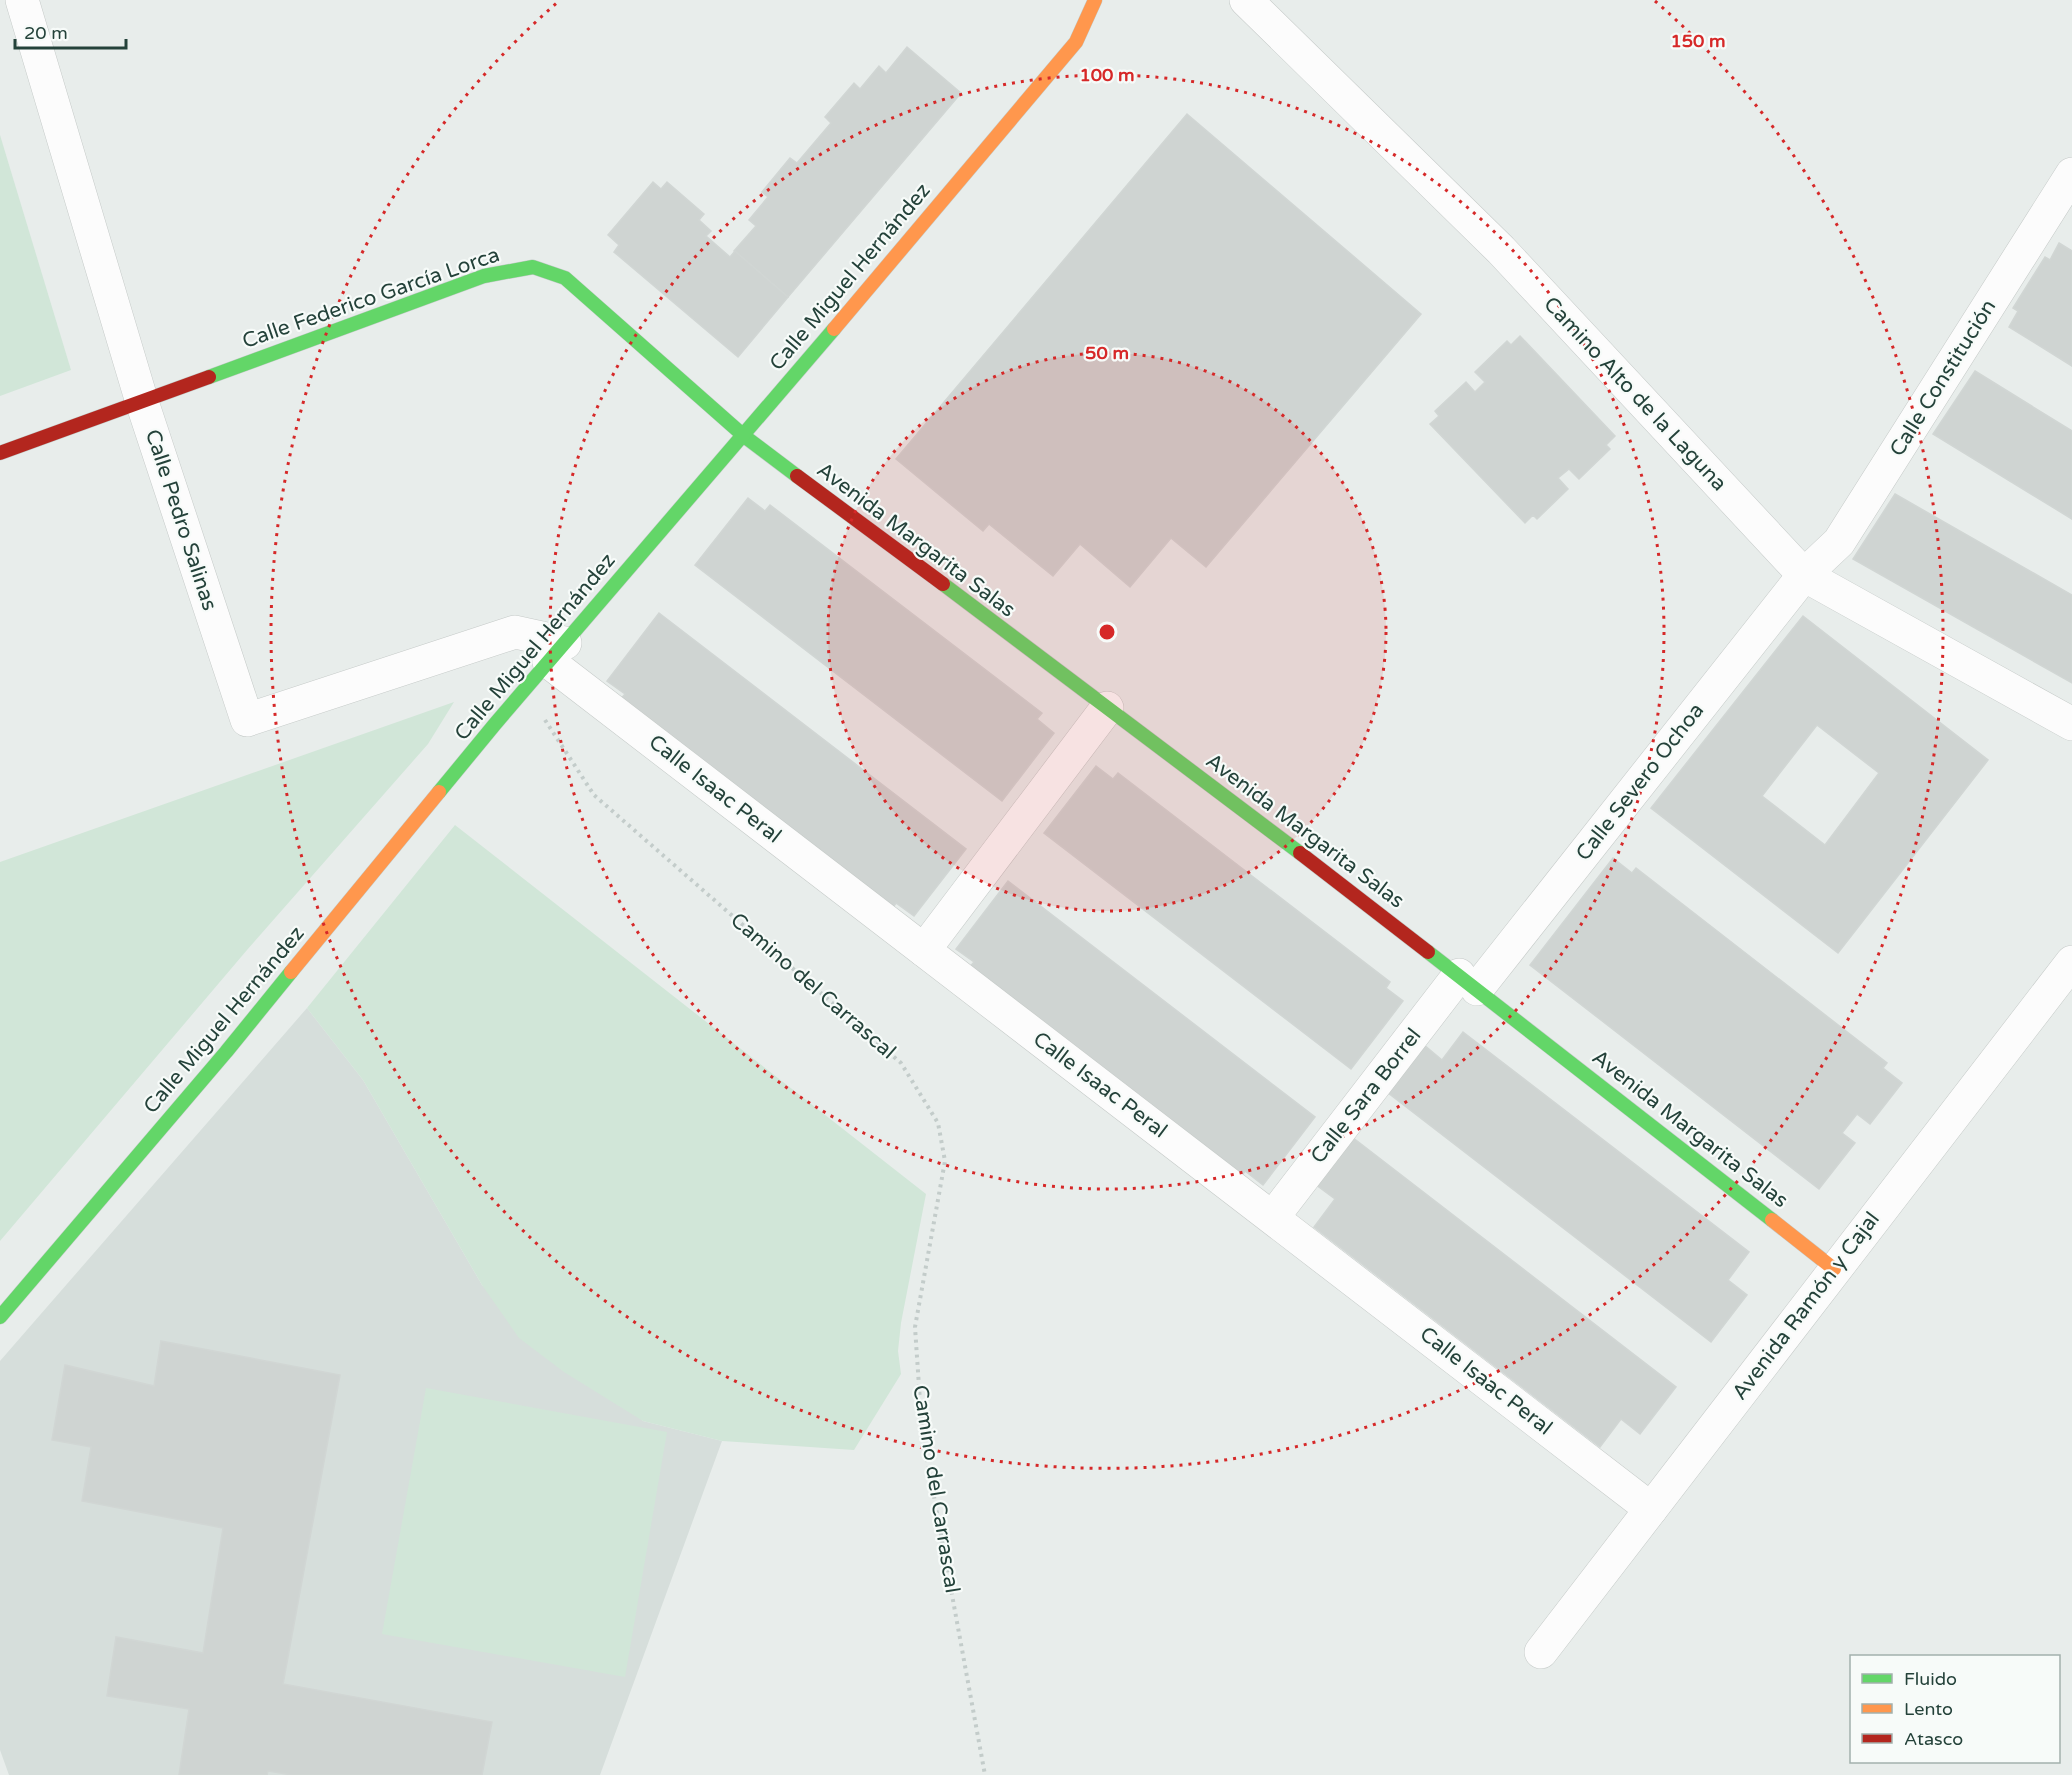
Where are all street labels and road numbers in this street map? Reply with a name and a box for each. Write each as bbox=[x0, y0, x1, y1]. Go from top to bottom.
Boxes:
street label: Calle Miguel Hernández bbox=[764, 178, 936, 376]
street label: Calle Federico García Lorca bbox=[239, 242, 503, 354]
street label: Camino Alto de la Laguna bbox=[1538, 292, 1732, 496]
street label: Calle Constitución bbox=[1885, 295, 2001, 461]
street label: Calle Pedro Salinas bbox=[140, 426, 222, 614]
street label: Avenida Margarita Salas bbox=[812, 457, 1020, 623]
street label: Calle Miguel Hernández bbox=[449, 548, 621, 746]
street label: Calle Severo Ochoa bbox=[1571, 698, 1709, 866]
street label: Calle Isaac Peral bbox=[644, 730, 786, 848]
street label: Avenida Margarita Salas bbox=[1201, 748, 1409, 914]
street label: Camino del Carrascal bbox=[725, 908, 901, 1064]
street label: Calle Miguel Hernández bbox=[138, 921, 310, 1119]
street label: Calle Sara Borrel bbox=[1306, 1024, 1426, 1168]
street label: Calle Isaac Peral bbox=[1028, 1027, 1172, 1143]
street label: Avenida Margarita Salas bbox=[1587, 1045, 1793, 1213]
street label: Avenida Ramón y Cajal bbox=[1727, 1207, 1885, 1405]
street label: Calle Isaac Peral bbox=[1415, 1322, 1557, 1440]
street label: Camino del Carrascal bbox=[907, 1383, 965, 1595]

